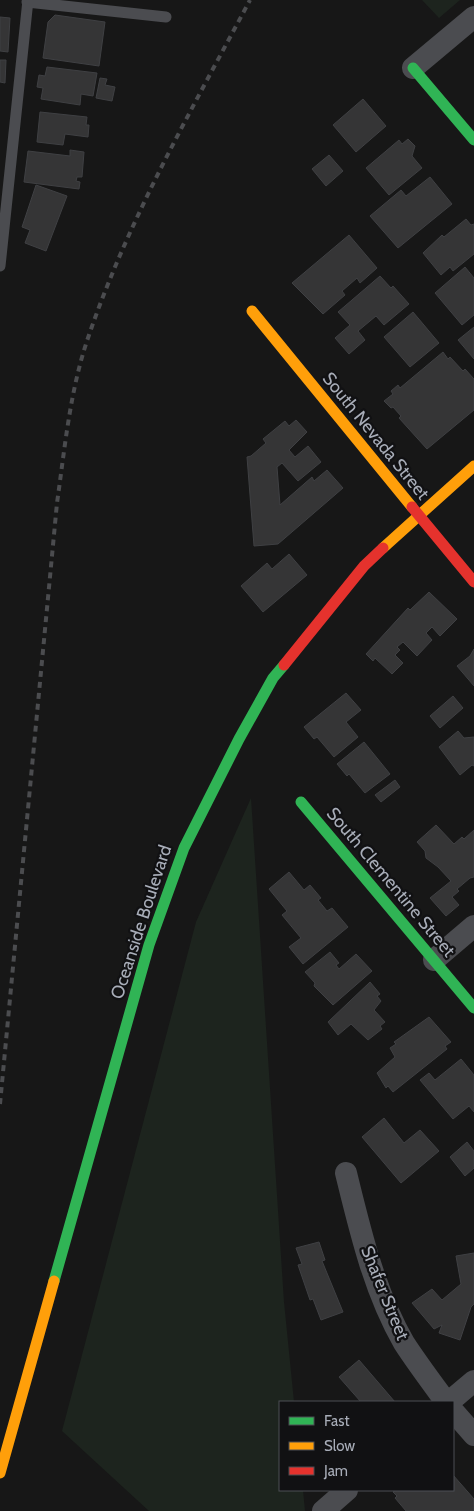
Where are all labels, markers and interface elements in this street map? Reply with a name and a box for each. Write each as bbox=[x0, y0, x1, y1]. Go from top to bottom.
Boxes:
street label: South Nevada Street bbox=[318, 368, 434, 504]
street label: South Clementine Street bbox=[322, 803, 460, 961]
street label: Oceanside Boulevard bbox=[106, 842, 176, 1002]
street label: Shafer Street bbox=[356, 1243, 414, 1343]
legend bbox=[279, 1401, 454, 1491]
text: Fast bbox=[324, 1412, 349, 1430]
text: Slow bbox=[324, 1437, 355, 1455]
text: Jam bbox=[323, 1462, 348, 1480]

